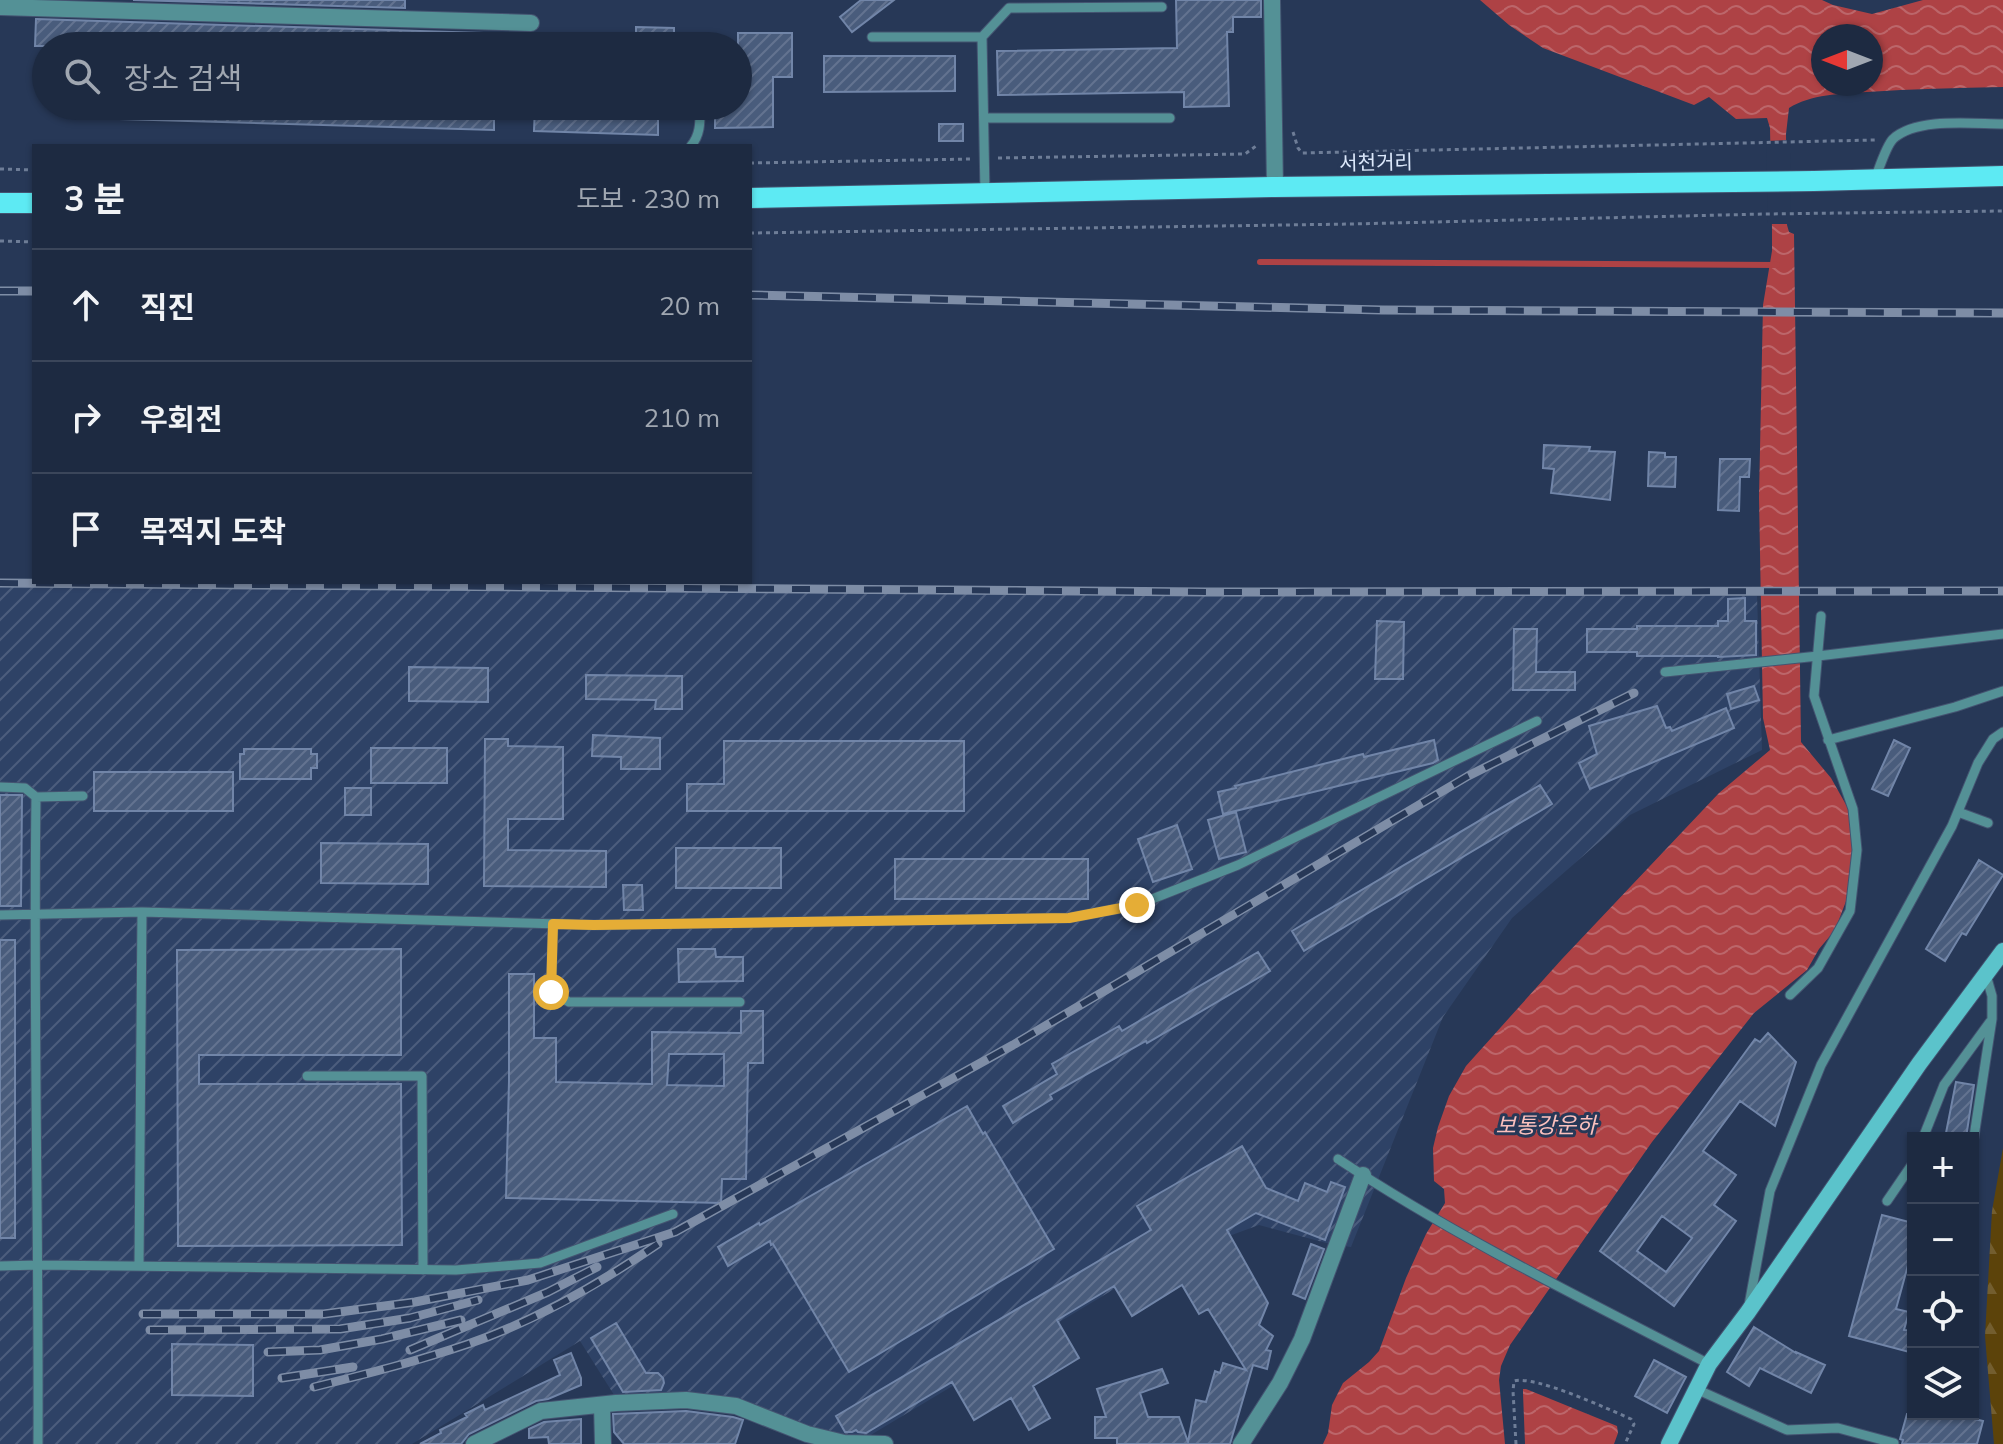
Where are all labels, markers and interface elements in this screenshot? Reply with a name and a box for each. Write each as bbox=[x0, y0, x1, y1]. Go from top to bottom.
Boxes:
north arrow bbox=[1811, 24, 1883, 96]
search box bbox=[32, 32, 752, 120]
icon: search bbox=[60, 54, 104, 98]
text: 장소 검색 bbox=[124, 59, 242, 97]
street label: 서천거리 bbox=[1339, 149, 1413, 175]
text: 3 분 bbox=[64, 177, 125, 220]
text: 도보 · 230 m bbox=[576, 182, 720, 215]
icon: ahead bbox=[64, 283, 108, 327]
text: 직진 bbox=[140, 288, 195, 326]
text: 20 m bbox=[659, 289, 720, 322]
icon: right bbox=[64, 395, 108, 439]
text: 우회전 bbox=[140, 400, 223, 438]
text: 210 m bbox=[644, 401, 720, 434]
icon: arrive bbox=[64, 507, 108, 551]
text: 목적지 도착 bbox=[140, 512, 286, 550]
route end bbox=[1119, 887, 1155, 923]
route start bbox=[533, 974, 569, 1010]
water label: 보통강운하 bbox=[1495, 1111, 1599, 1139]
map controls bbox=[1907, 1132, 1979, 1420]
button: + bbox=[1907, 1132, 1979, 1204]
button: − bbox=[1907, 1204, 1979, 1276]
button: locate bbox=[1907, 1276, 1979, 1348]
button: layers bbox=[1907, 1348, 1979, 1420]

